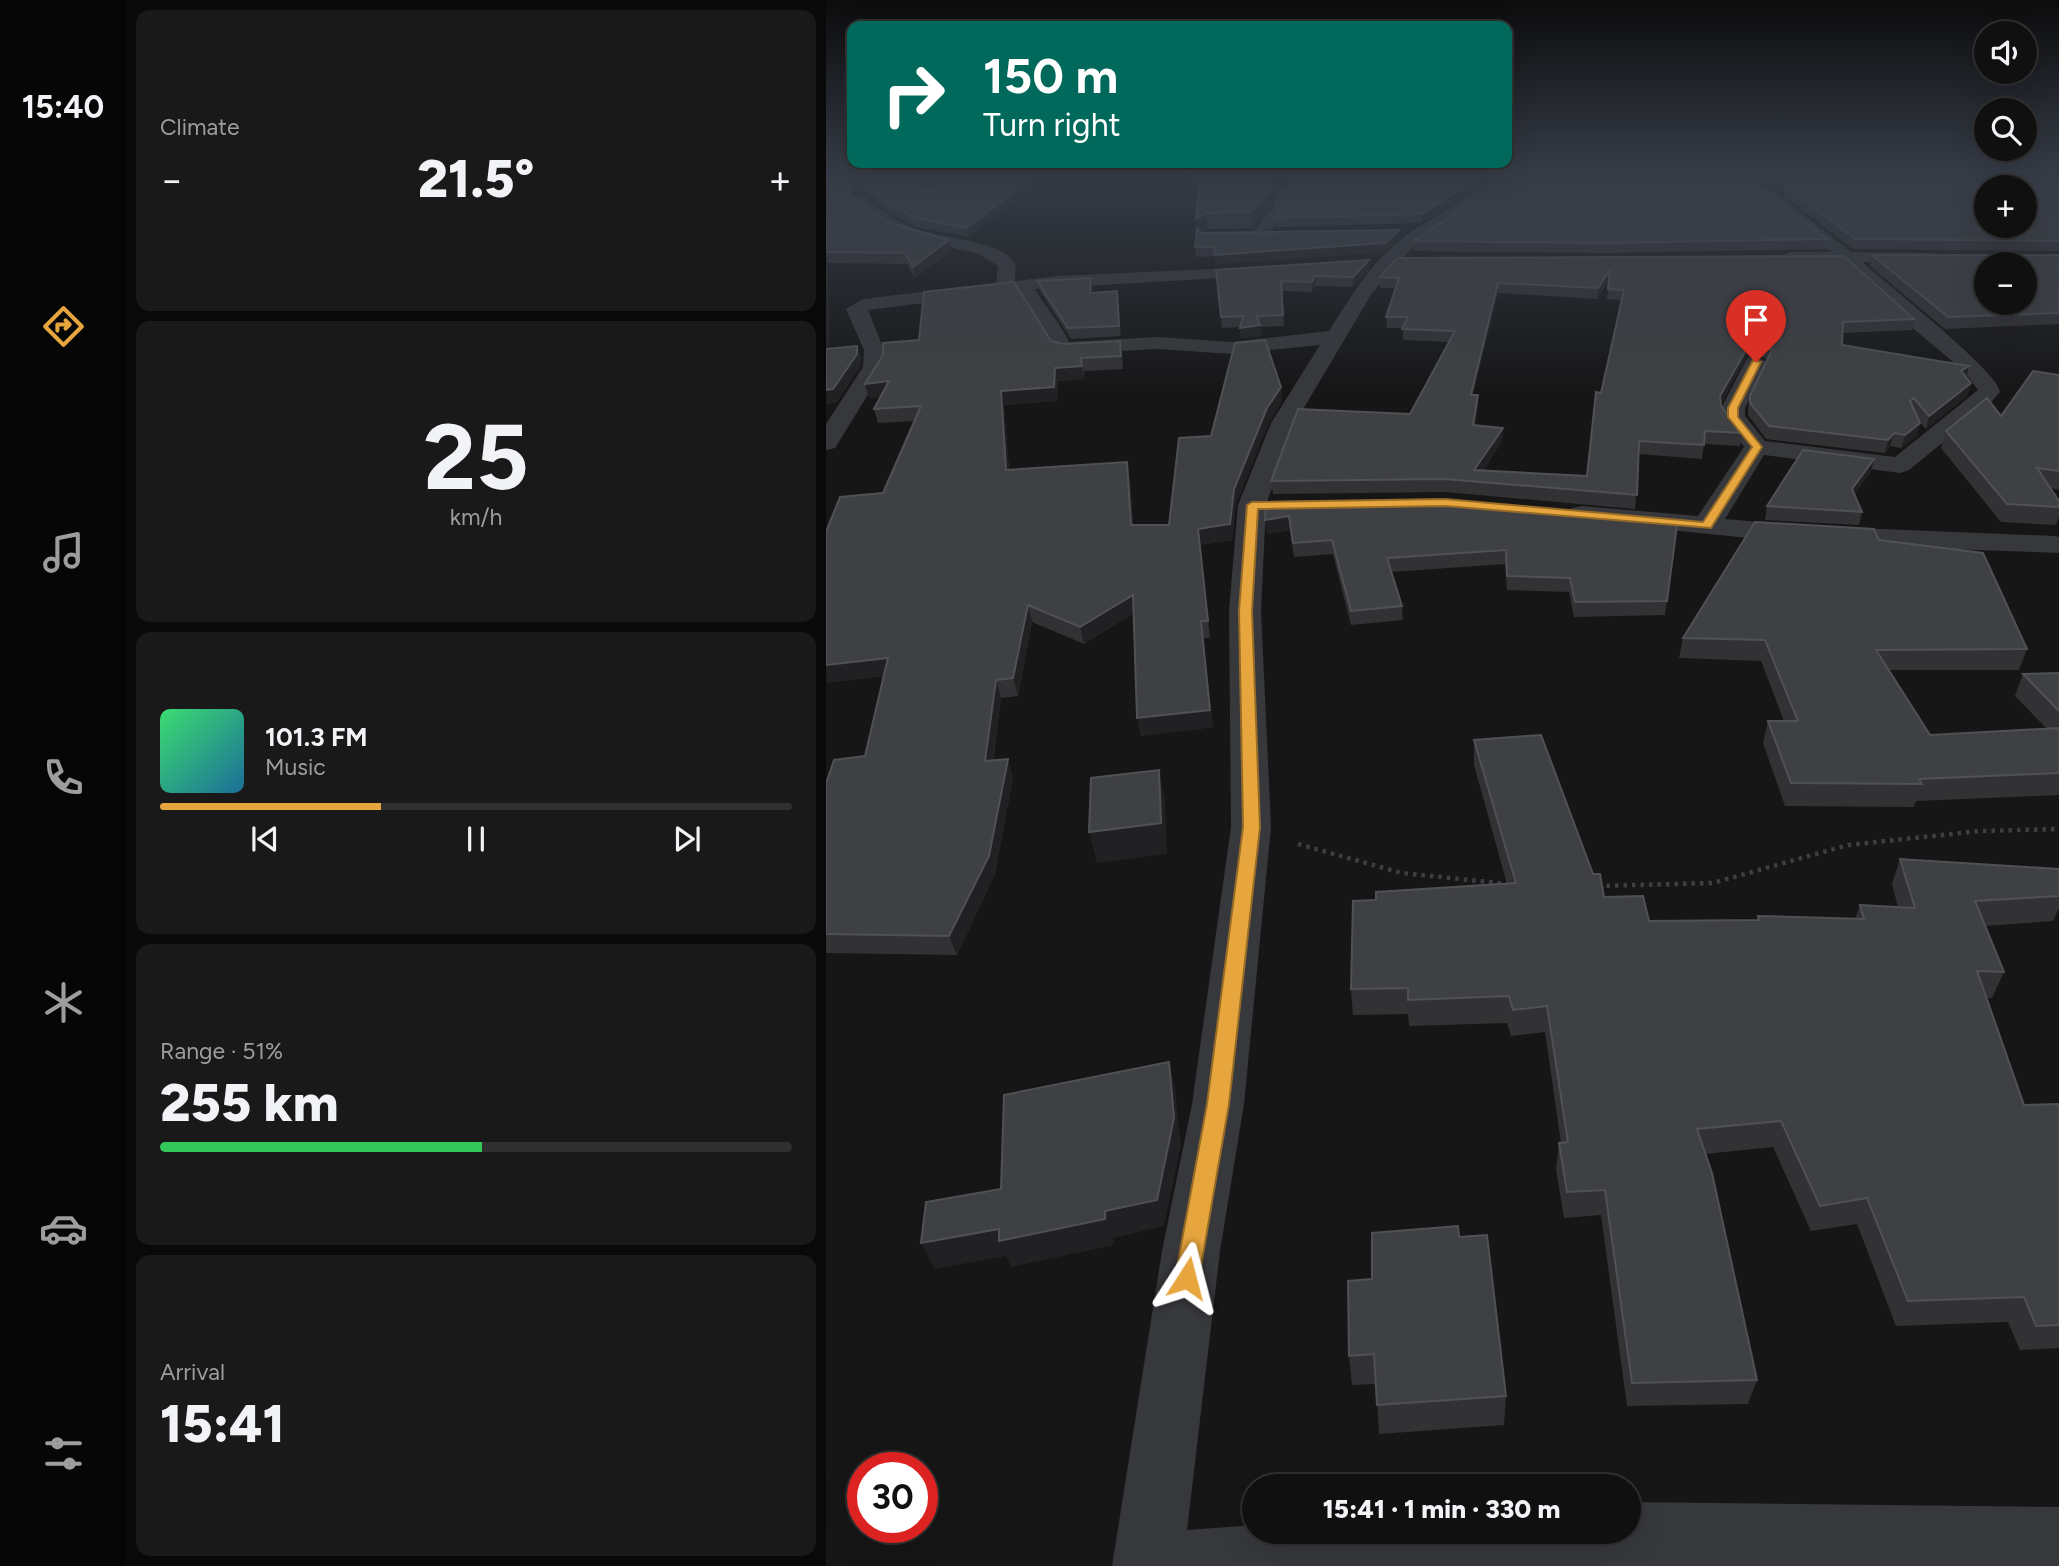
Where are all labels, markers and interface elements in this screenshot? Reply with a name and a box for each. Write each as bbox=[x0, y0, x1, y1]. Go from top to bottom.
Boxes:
map controls bbox=[1974, 21, 2037, 315]
button: sound bbox=[1974, 21, 2037, 84]
text: 150 m bbox=[983, 46, 1118, 105]
icon: right bbox=[868, 49, 959, 140]
text: 15:40 bbox=[22, 88, 104, 126]
button: search bbox=[1974, 98, 2037, 161]
text: Turn right bbox=[983, 106, 1121, 144]
text: Climate bbox=[160, 113, 239, 141]
text: 21.5° bbox=[418, 148, 534, 210]
text: − bbox=[160, 157, 184, 203]
text: + bbox=[768, 157, 792, 203]
button: + bbox=[1974, 175, 2037, 238]
button: − bbox=[1974, 252, 2037, 315]
pin bbox=[1726, 290, 1786, 362]
icon: arrive bbox=[1737, 301, 1775, 339]
icon: directions bbox=[39, 302, 88, 351]
text: 25 bbox=[423, 403, 529, 512]
text: km/h bbox=[450, 503, 502, 531]
icon: music bbox=[39, 528, 88, 577]
text: 101.3 FM bbox=[265, 721, 368, 753]
icon: phone bbox=[39, 753, 88, 802]
text: Music bbox=[265, 753, 326, 781]
icon: previous bbox=[246, 820, 284, 858]
icon: pause bbox=[457, 820, 495, 858]
icon: next bbox=[668, 820, 706, 858]
icon: climate bbox=[39, 978, 88, 1027]
text: Range · 51% bbox=[160, 1037, 283, 1065]
text: 255 km bbox=[160, 1072, 339, 1134]
icon: car bbox=[39, 1204, 88, 1253]
position arrow bbox=[1150, 1241, 1224, 1315]
text: Arrival bbox=[160, 1358, 225, 1386]
text: 15:41 bbox=[160, 1393, 285, 1455]
icon: filters bbox=[39, 1429, 88, 1478]
speed limit sign: 30 bbox=[847, 1452, 938, 1543]
text: 15:41 · 1 min · 330 m bbox=[1323, 1493, 1560, 1525]

